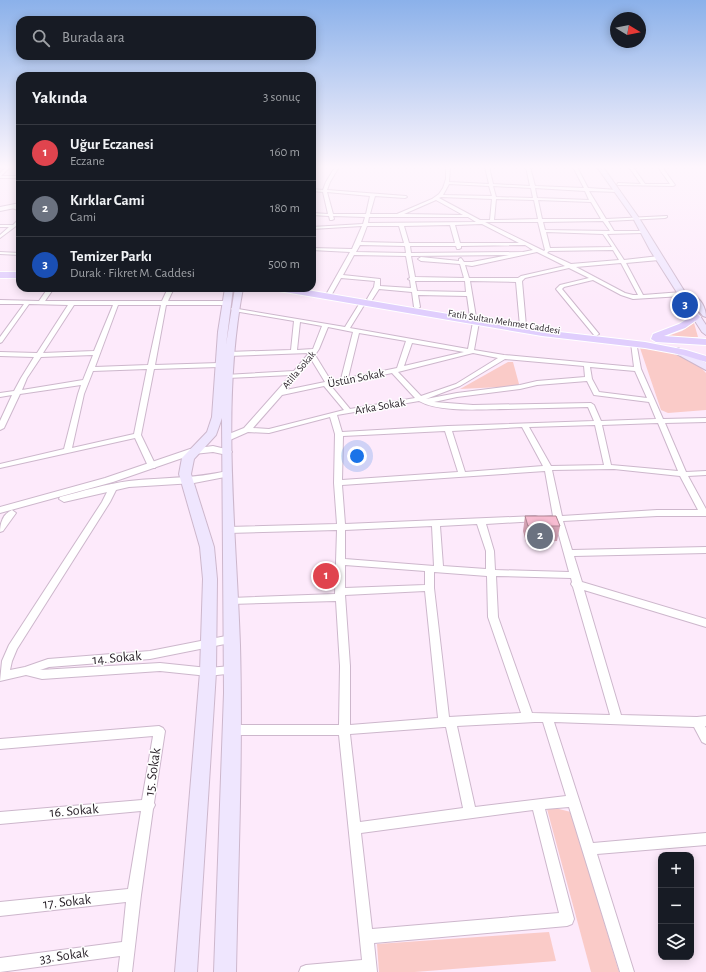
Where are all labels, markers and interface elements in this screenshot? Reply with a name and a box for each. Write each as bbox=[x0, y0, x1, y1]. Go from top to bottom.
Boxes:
north arrow bbox=[610, 12, 646, 48]
search box bbox=[16, 16, 316, 60]
icon: search bbox=[30, 27, 52, 49]
text: Burada ara bbox=[62, 30, 125, 45]
text: Yakında bbox=[32, 89, 88, 106]
text: 3 sonuç bbox=[263, 91, 300, 104]
text: Uğur Eczanesi bbox=[70, 137, 154, 152]
text: 1 bbox=[43, 146, 47, 159]
text: 160 m bbox=[270, 146, 300, 159]
text: Eczane bbox=[70, 155, 105, 168]
text: Kırklar Cami bbox=[70, 193, 145, 208]
text: 2 bbox=[42, 202, 48, 215]
text: 180 m bbox=[270, 202, 300, 215]
text: Cami bbox=[70, 211, 96, 224]
text: Temizer Parkı bbox=[70, 249, 152, 264]
text: 3 bbox=[42, 258, 48, 271]
text: 500 m bbox=[268, 258, 300, 271]
text: Durak · Fikret M. Caddesi bbox=[70, 267, 195, 280]
pin: 3 bbox=[672, 290, 698, 320]
street label: Fatih Sultan Mehmet Caddesi bbox=[447, 308, 561, 336]
street label: Atilla Sokak bbox=[281, 349, 318, 391]
street label: Üstün Sokak bbox=[326, 366, 386, 389]
street label: Arka Sokak bbox=[354, 396, 407, 416]
your location bbox=[347, 446, 367, 466]
pin: 2 bbox=[527, 521, 553, 551]
pin: 1 bbox=[313, 561, 339, 591]
street label: 14. Sokak bbox=[92, 649, 143, 667]
street label: 15. Sokak bbox=[143, 746, 163, 797]
street label: 16. Sokak bbox=[49, 802, 100, 820]
map controls bbox=[658, 852, 694, 960]
button: + bbox=[658, 852, 694, 888]
button: − bbox=[658, 888, 694, 924]
street label: 17. Sokak bbox=[42, 892, 92, 911]
button: layers bbox=[658, 924, 694, 960]
street label: 33. Sokak bbox=[39, 946, 90, 966]

